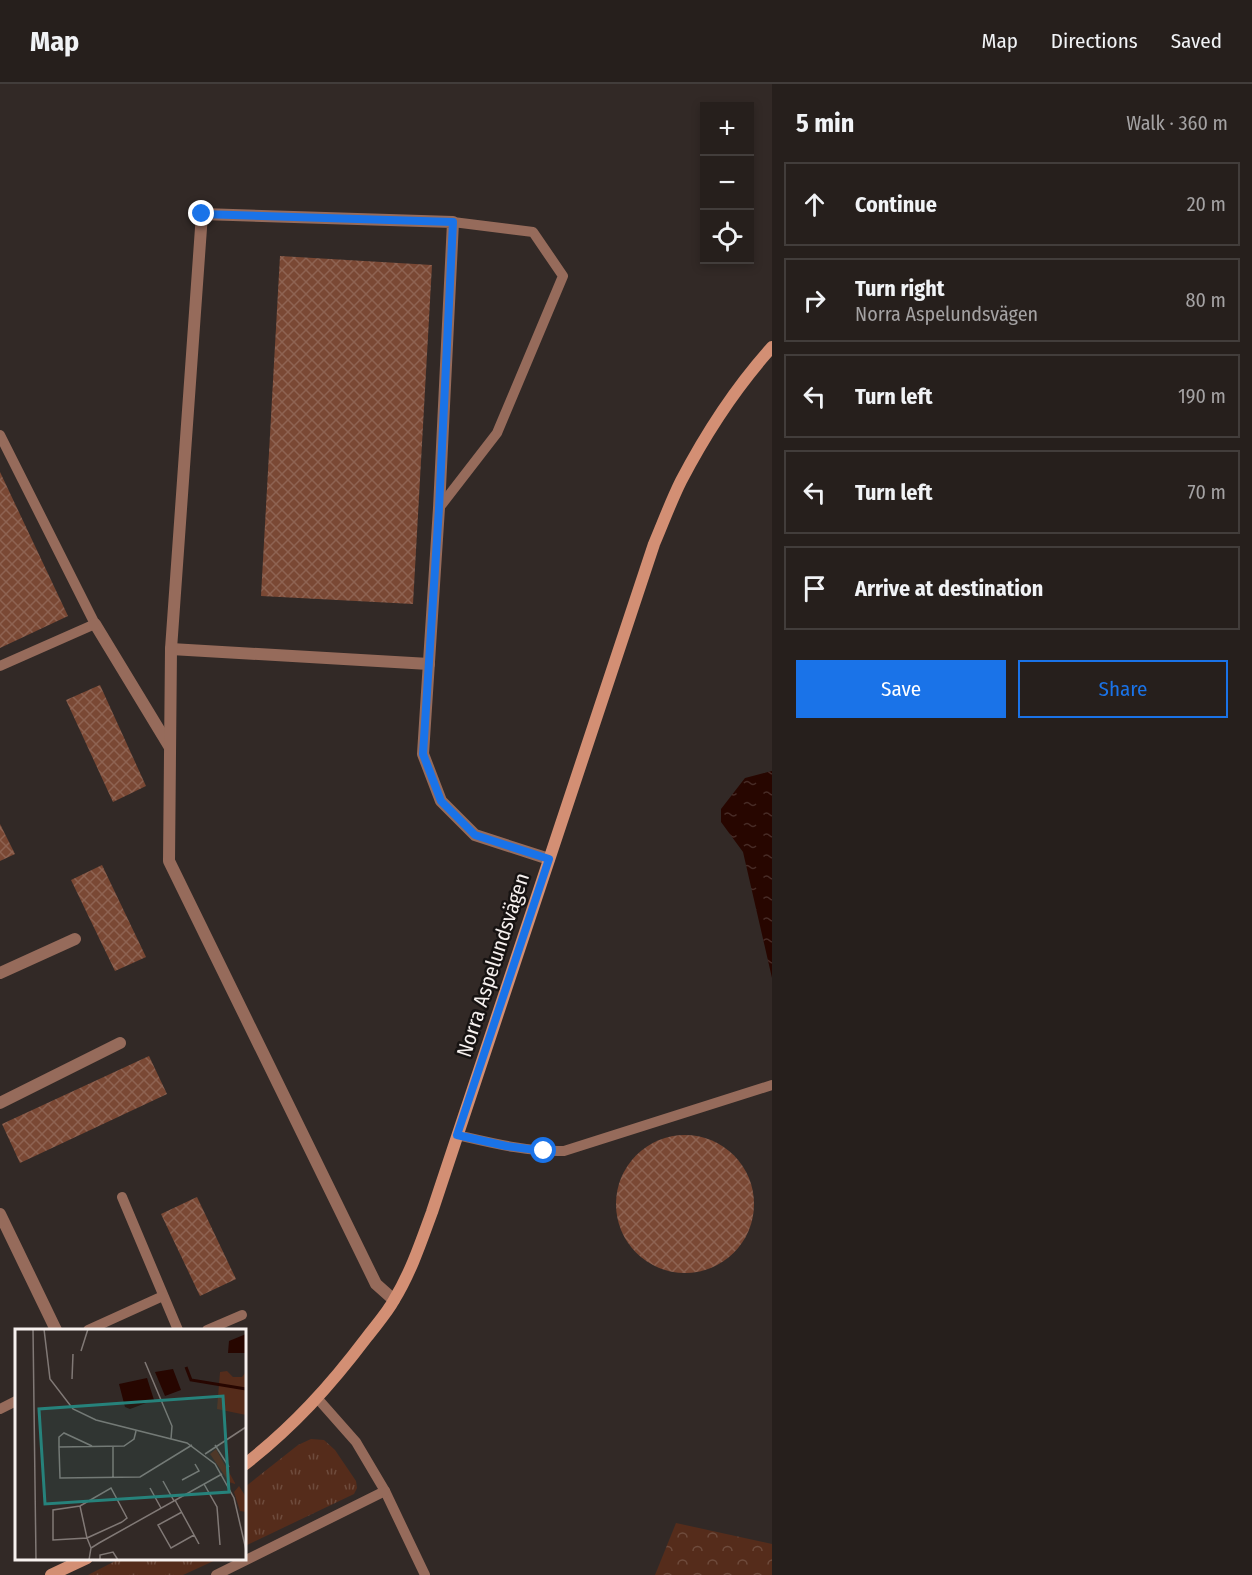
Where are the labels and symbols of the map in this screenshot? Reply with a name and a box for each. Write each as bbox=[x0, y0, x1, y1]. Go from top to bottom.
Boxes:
route end bbox=[188, 200, 214, 226]
street label: Norra Aspelundsvägen bbox=[451, 870, 535, 1060]
route start bbox=[530, 1137, 556, 1163]
inset map bbox=[15, 1329, 246, 1560]

